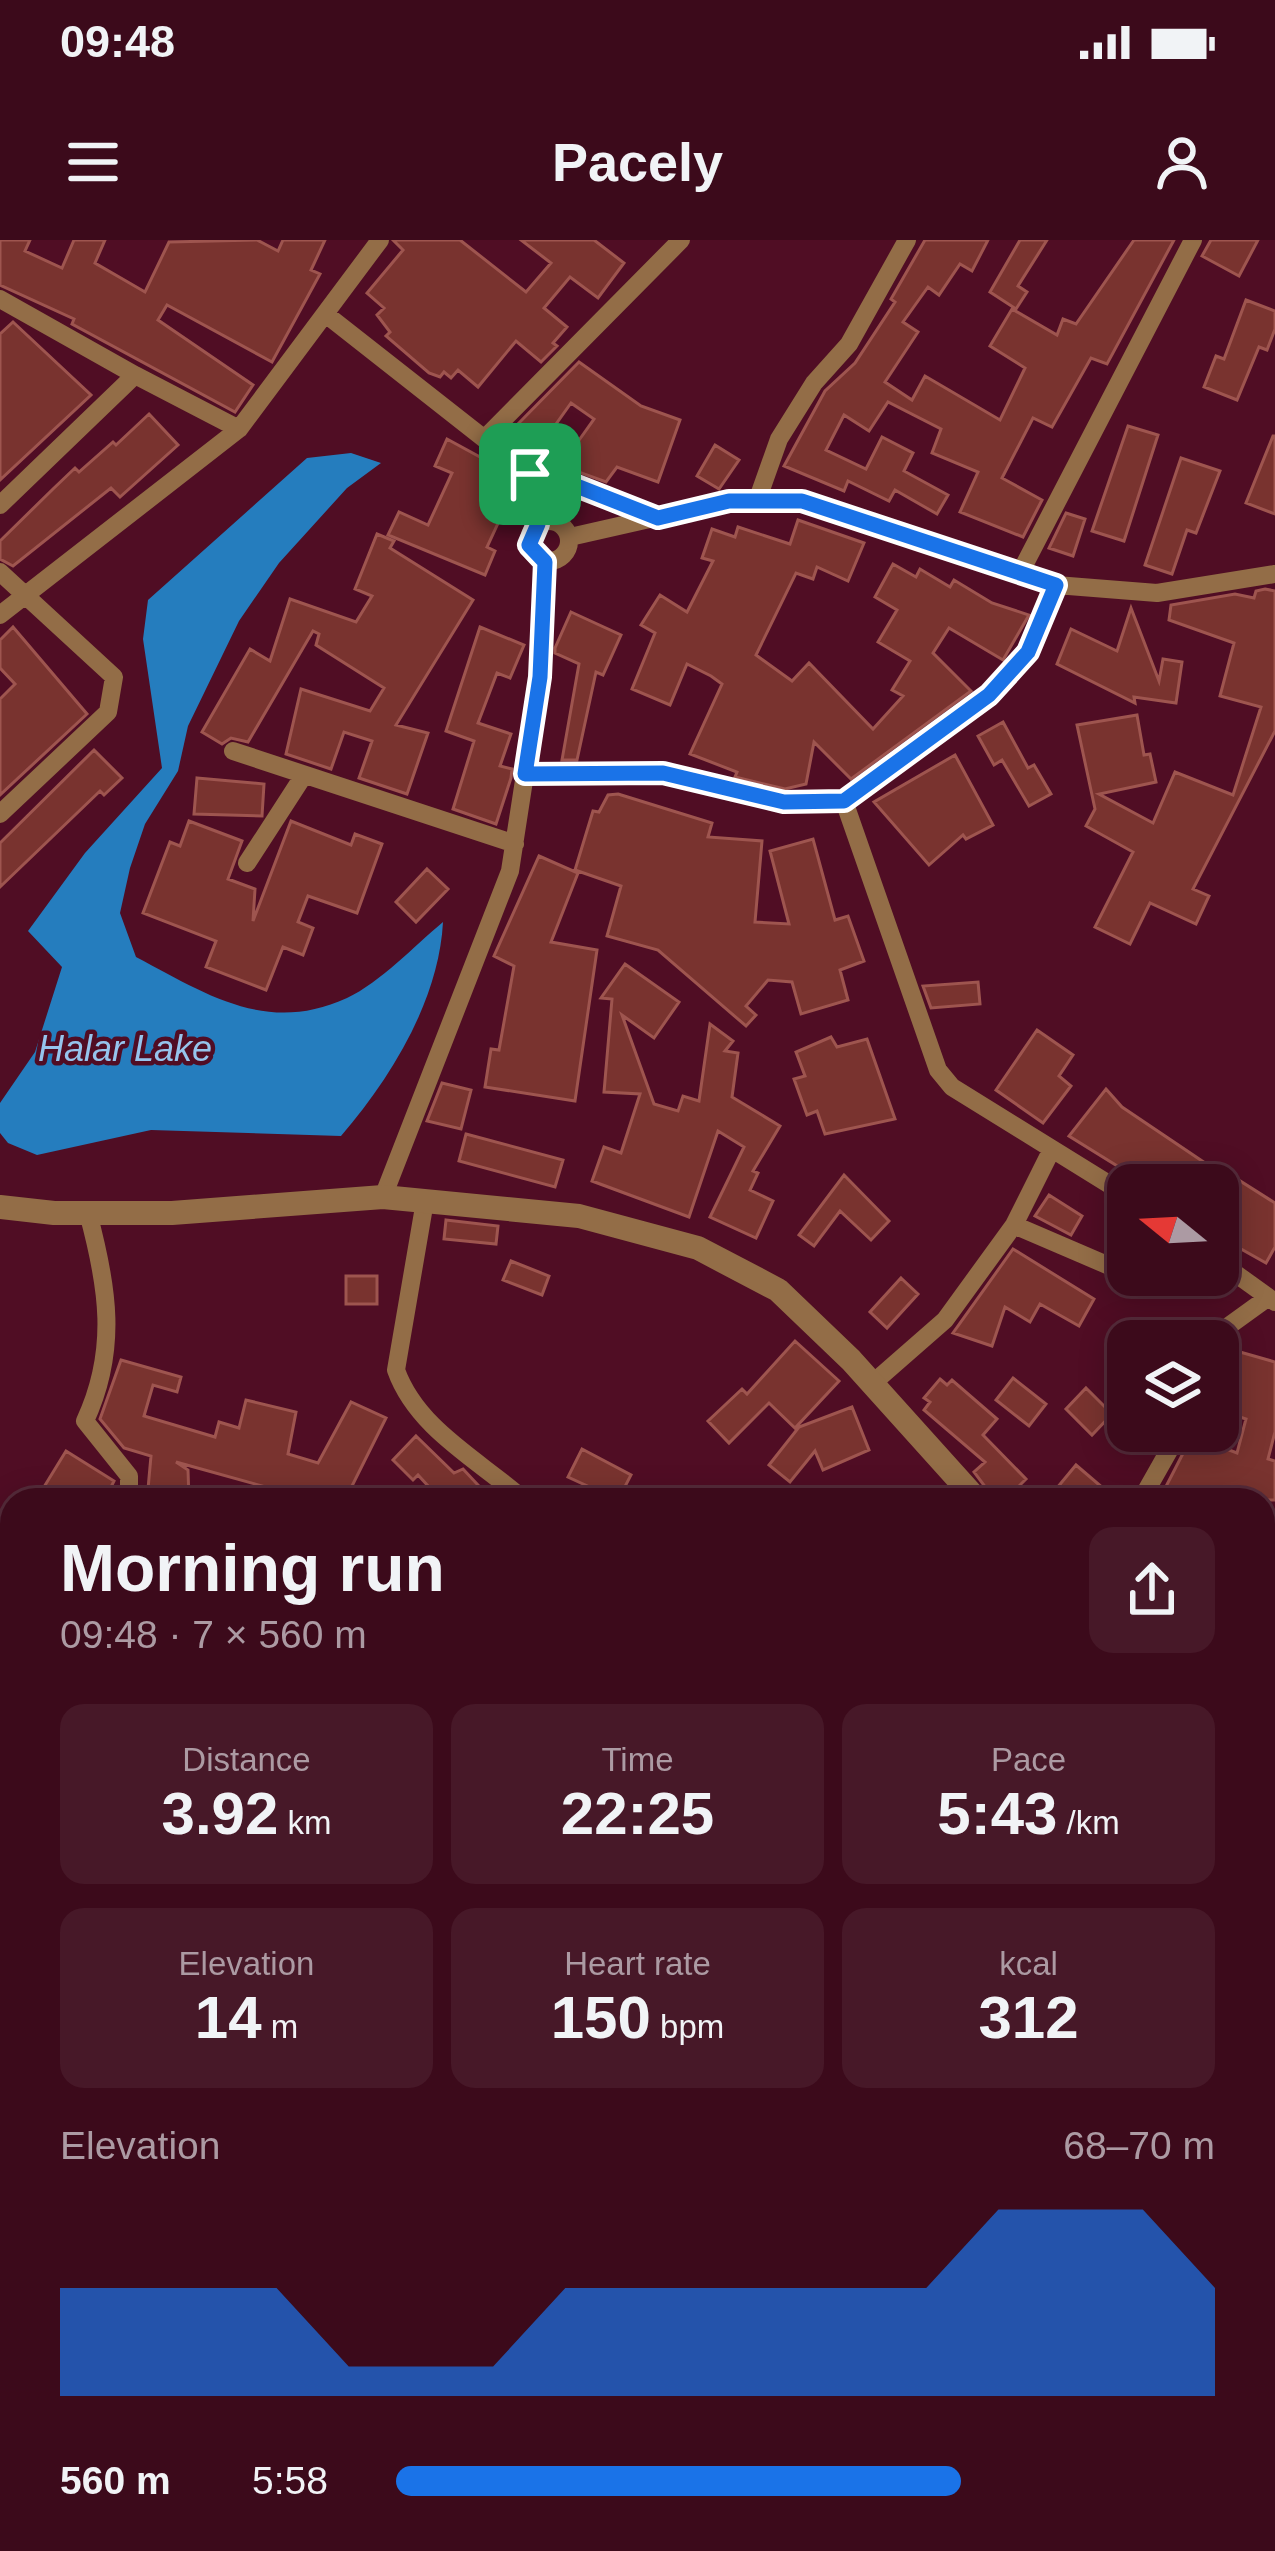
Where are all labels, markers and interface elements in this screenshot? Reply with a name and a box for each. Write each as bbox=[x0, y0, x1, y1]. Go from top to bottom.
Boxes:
text: 09:48 bbox=[60, 16, 175, 67]
icon: menu bbox=[60, 129, 126, 195]
icon: person bbox=[1149, 129, 1215, 195]
text: Pacely bbox=[552, 132, 723, 192]
pin bbox=[479, 423, 581, 525]
icon: arrive bbox=[497, 441, 563, 507]
water label: Halar Lake bbox=[38, 1028, 212, 1069]
north arrow bbox=[1107, 1164, 1239, 1296]
map controls bbox=[1107, 1164, 1239, 1452]
button: layers bbox=[1107, 1320, 1239, 1452]
button: share bbox=[1089, 1527, 1215, 1653]
text: Morning run bbox=[60, 1531, 445, 1605]
text: 09:48 · 7 × 560 m bbox=[60, 1613, 367, 1656]
text: Distance bbox=[182, 1741, 311, 1778]
text: Time bbox=[601, 1741, 674, 1778]
text: Pace bbox=[991, 1741, 1066, 1778]
text: 3.92 bbox=[162, 1780, 278, 1847]
text: 22:25 bbox=[561, 1780, 714, 1847]
text: 5:43 bbox=[937, 1780, 1057, 1847]
text: km bbox=[278, 1804, 331, 1841]
text: /km bbox=[1057, 1804, 1120, 1841]
text: Elevation bbox=[179, 1945, 314, 1982]
text: Heart rate bbox=[564, 1945, 711, 1982]
text: kcal bbox=[999, 1945, 1058, 1982]
text: 14 bbox=[195, 1984, 262, 2051]
text: 150 bbox=[551, 1984, 651, 2051]
text: 312 bbox=[978, 1984, 1079, 2051]
text: m bbox=[262, 2008, 298, 2045]
text: bpm bbox=[651, 2008, 724, 2045]
text: Elevation bbox=[60, 2124, 220, 2167]
text: 68–70 m bbox=[1063, 2124, 1215, 2167]
text: 560 m bbox=[60, 2459, 171, 2502]
text: 5:58 bbox=[252, 2459, 328, 2502]

